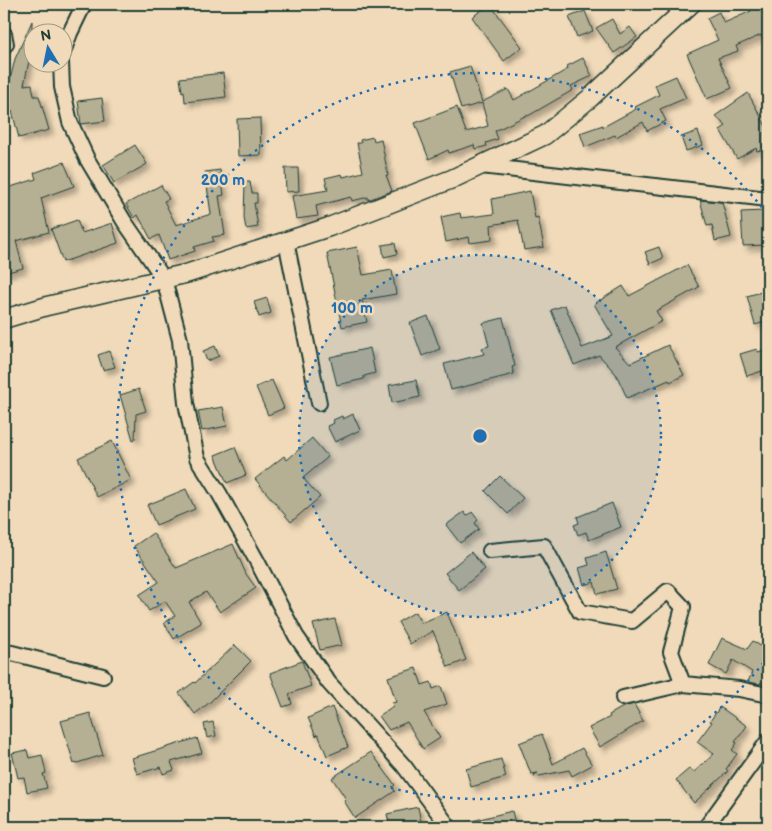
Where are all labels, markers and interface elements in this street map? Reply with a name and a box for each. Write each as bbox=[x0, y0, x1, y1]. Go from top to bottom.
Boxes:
north arrow bbox=[22, 22, 72, 72]
text: N bbox=[39, 26, 52, 45]
text: 200 m bbox=[201, 171, 245, 190]
text: 100 m bbox=[331, 299, 373, 318]
centre of rings bbox=[471, 427, 489, 445]

